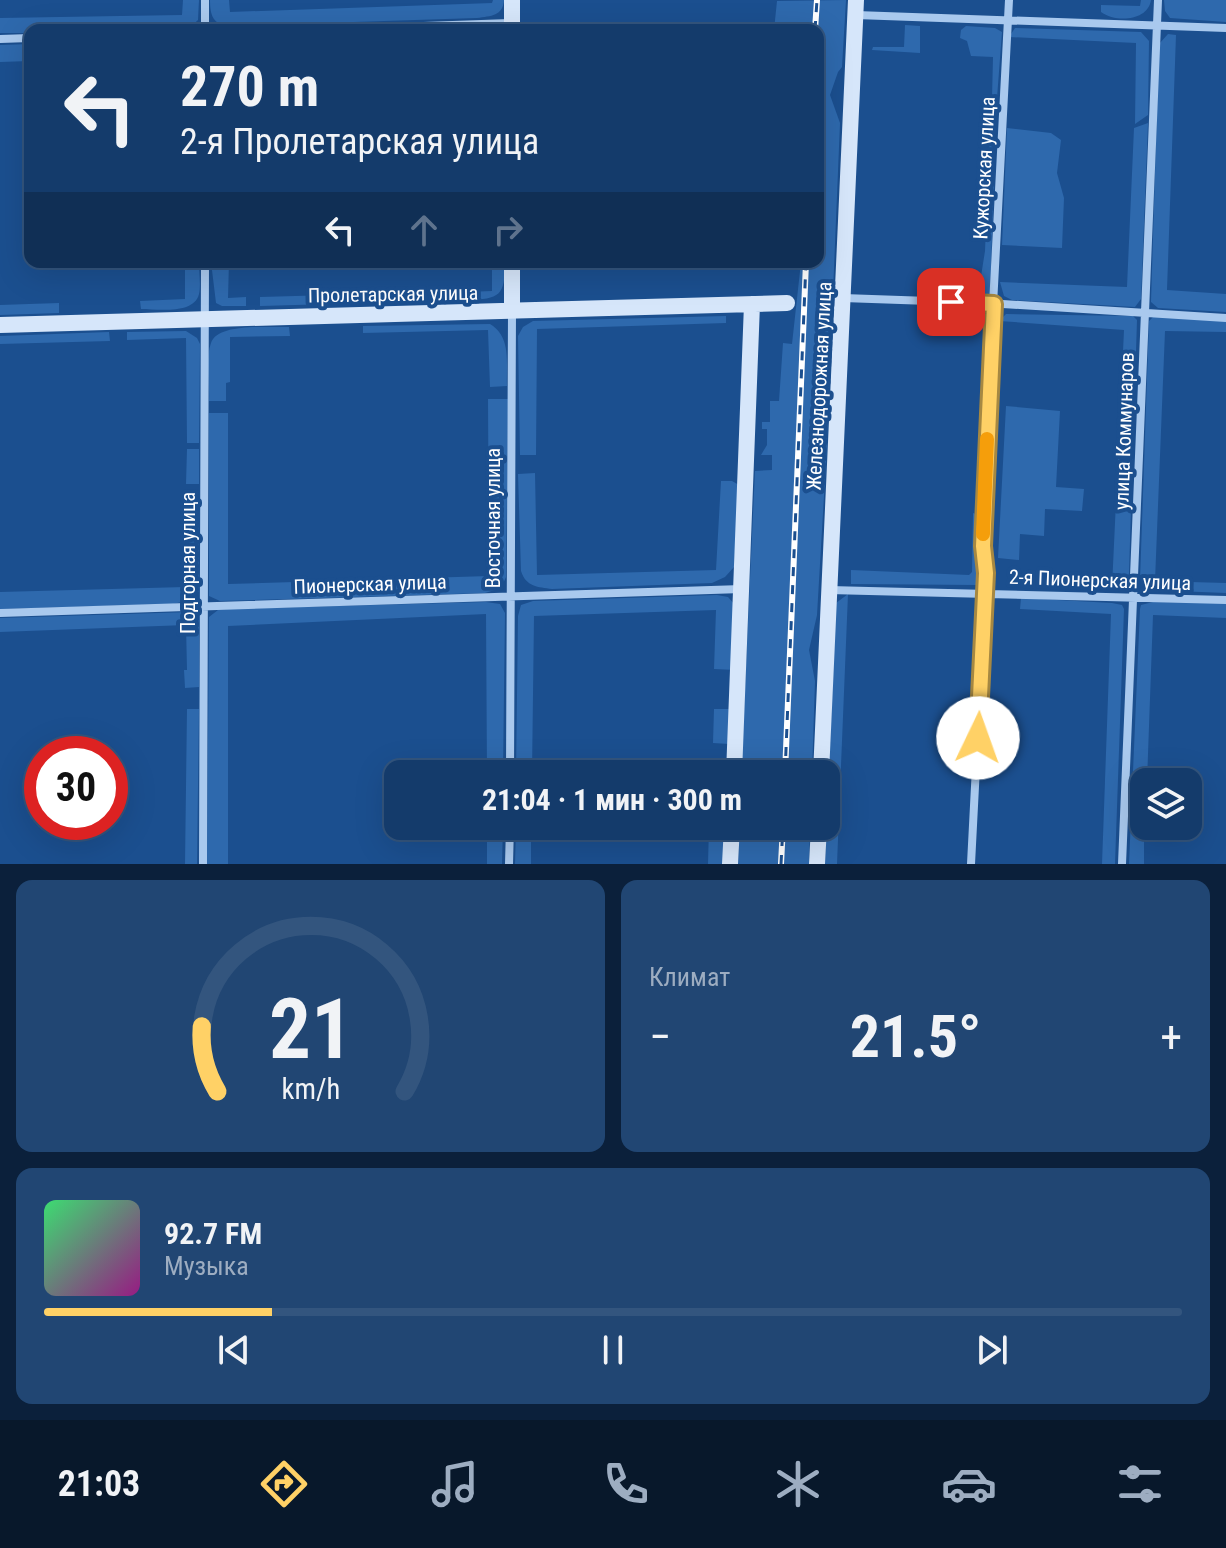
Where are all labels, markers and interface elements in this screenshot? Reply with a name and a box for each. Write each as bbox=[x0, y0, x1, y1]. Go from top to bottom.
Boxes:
text: 270 m bbox=[180, 54, 319, 120]
icon: left bbox=[48, 56, 152, 160]
street label: Кужорская улица bbox=[968, 96, 1000, 240]
text: 2-я Пролетарская улица bbox=[180, 121, 539, 163]
icon: left bbox=[318, 208, 362, 252]
icon: ahead bbox=[402, 208, 446, 252]
icon: right bbox=[486, 208, 530, 252]
pin bbox=[917, 268, 985, 336]
icon: arrive bbox=[929, 280, 973, 324]
street label: Пролетарская улица bbox=[308, 281, 478, 307]
street label: Железнодорожная улица bbox=[802, 281, 836, 491]
street label: улица Коммунаров bbox=[1109, 352, 1139, 510]
street label: Восточная улица bbox=[481, 448, 505, 588]
street label: Подгорная улица bbox=[176, 492, 200, 634]
street label: 2-я Пионерская улица bbox=[1009, 565, 1191, 595]
street label: Пионерская улица bbox=[293, 569, 447, 599]
position arrow bbox=[936, 696, 1020, 780]
speed limit sign: 30 bbox=[24, 736, 128, 840]
map controls bbox=[1130, 768, 1202, 840]
button: layers bbox=[1130, 768, 1202, 840]
text: 21:04 · 1 мин · 300 m bbox=[482, 782, 742, 817]
text: Климат bbox=[649, 962, 730, 992]
text: 21 bbox=[268, 981, 353, 1078]
text: 21.5° bbox=[850, 1001, 981, 1072]
text: − bbox=[649, 1011, 671, 1063]
text: + bbox=[1160, 1011, 1182, 1063]
text: km/h bbox=[281, 1072, 340, 1106]
text: 92.7 FM bbox=[164, 1216, 262, 1251]
text: Музыка bbox=[164, 1251, 249, 1281]
icon: previous bbox=[212, 1328, 256, 1372]
icon: pause bbox=[591, 1328, 635, 1372]
icon: next bbox=[970, 1328, 1014, 1372]
icon: directions bbox=[256, 1456, 312, 1512]
icon: music bbox=[427, 1456, 483, 1512]
icon: phone bbox=[598, 1456, 654, 1512]
icon: climate bbox=[770, 1456, 826, 1512]
icon: car bbox=[941, 1456, 997, 1512]
icon: filters bbox=[1112, 1456, 1168, 1512]
text: 21:03 bbox=[58, 1463, 140, 1505]

